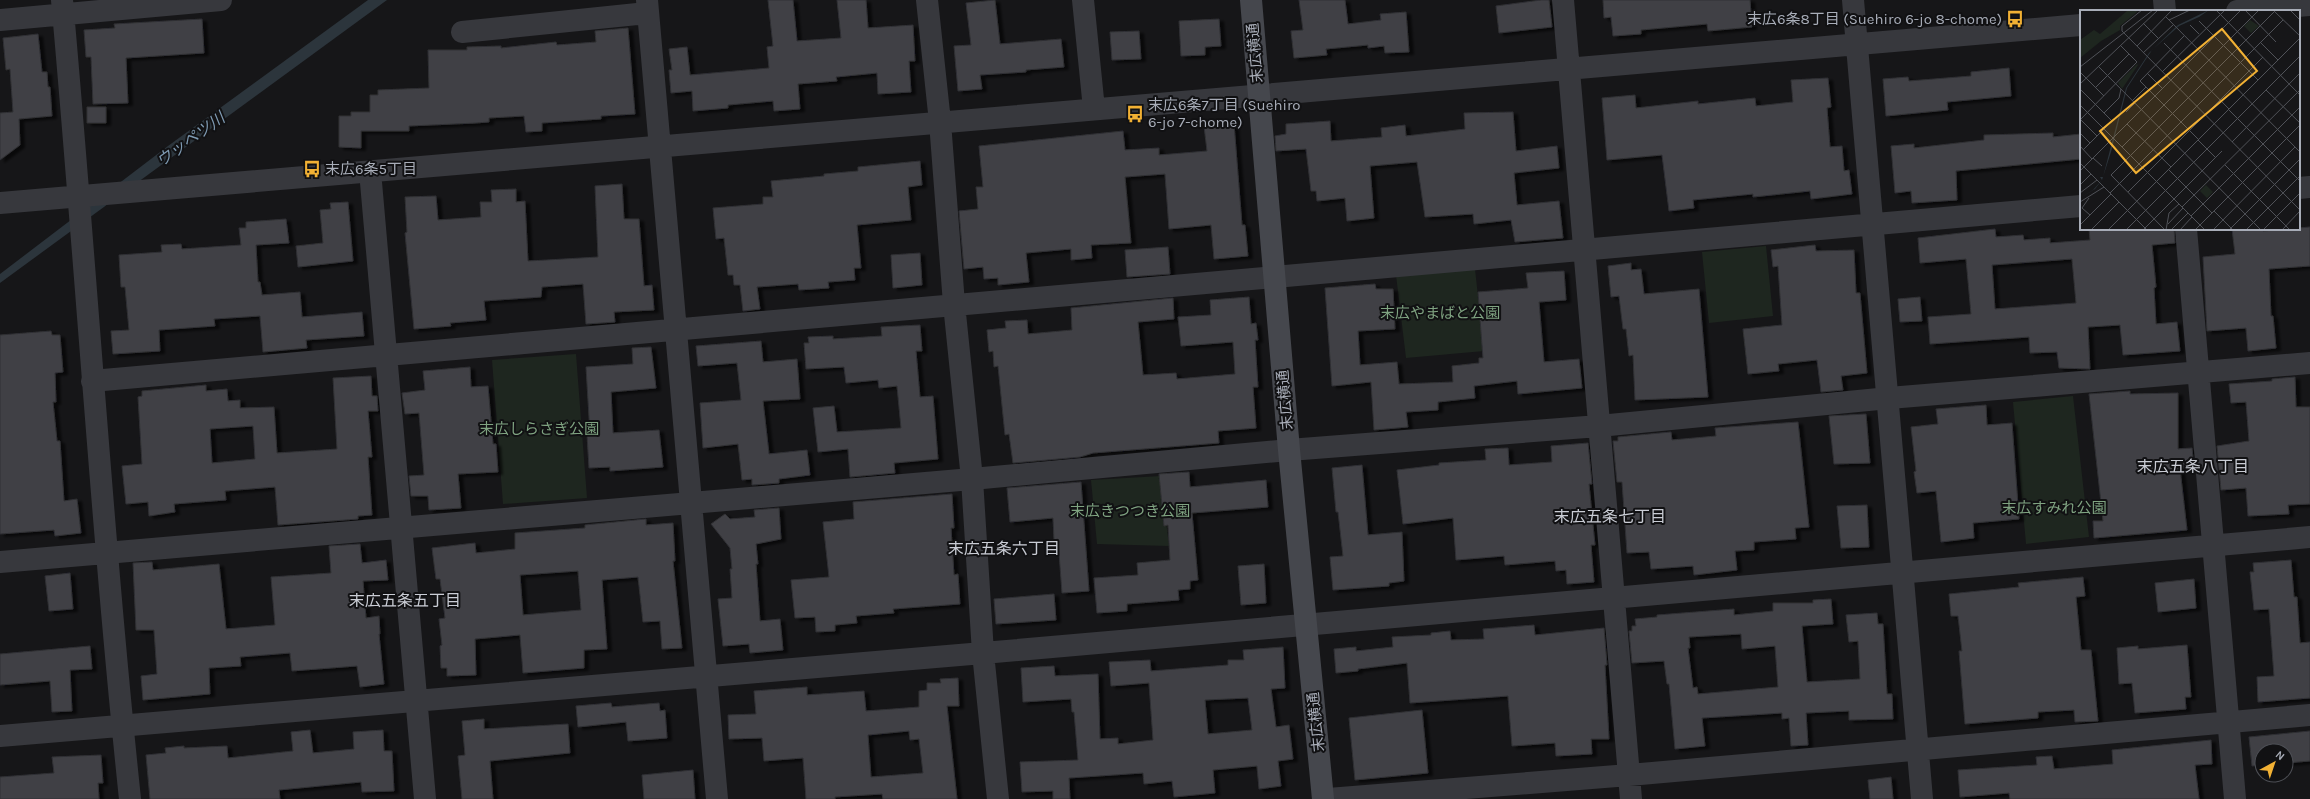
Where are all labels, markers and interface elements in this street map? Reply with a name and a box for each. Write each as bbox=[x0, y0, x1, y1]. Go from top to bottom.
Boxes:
bus stop icon: 末広6条8丁目 (Suehiro 6-jo 8-chome) bbox=[2005, 9, 2025, 29]
place label: 末広6条8丁目 (Suehiro 6-jo 8-chome) bbox=[1747, 10, 2002, 28]
inset map bbox=[2080, 10, 2300, 230]
street label: 末広横通 bbox=[1243, 22, 1267, 84]
place label: 末広6条7丁目 (Suehiro 6-jo 7-chome) bbox=[1148, 96, 1301, 131]
bus stop icon: 末広6条7丁目 (Suehiro 6-jo 7-chome) bbox=[1125, 104, 1145, 124]
water label: ウッペツ川 bbox=[152, 107, 230, 171]
bus stop icon: 末広6条5丁目 bbox=[302, 159, 322, 179]
place label: 末広6条5丁目 bbox=[325, 160, 417, 178]
park label: 末広やまばと公園 bbox=[1380, 304, 1500, 322]
street label: 末広横通 bbox=[1273, 369, 1297, 431]
park label: 末広しらさぎ公園 bbox=[479, 420, 599, 438]
district label: 末広五条八丁目 bbox=[2137, 457, 2249, 476]
park label: 末広すみれ公園 bbox=[2001, 499, 2107, 517]
park label: 末広きつつき公園 bbox=[1070, 502, 1190, 520]
district label: 末広五条七丁目 bbox=[1554, 507, 1666, 526]
district label: 末広五条六丁目 bbox=[948, 539, 1060, 558]
district label: 末広五条五丁目 bbox=[349, 591, 461, 610]
street label: 末広横通 bbox=[1304, 691, 1328, 753]
north arrow bbox=[2254, 743, 2294, 783]
text: N bbox=[2273, 748, 2287, 763]

